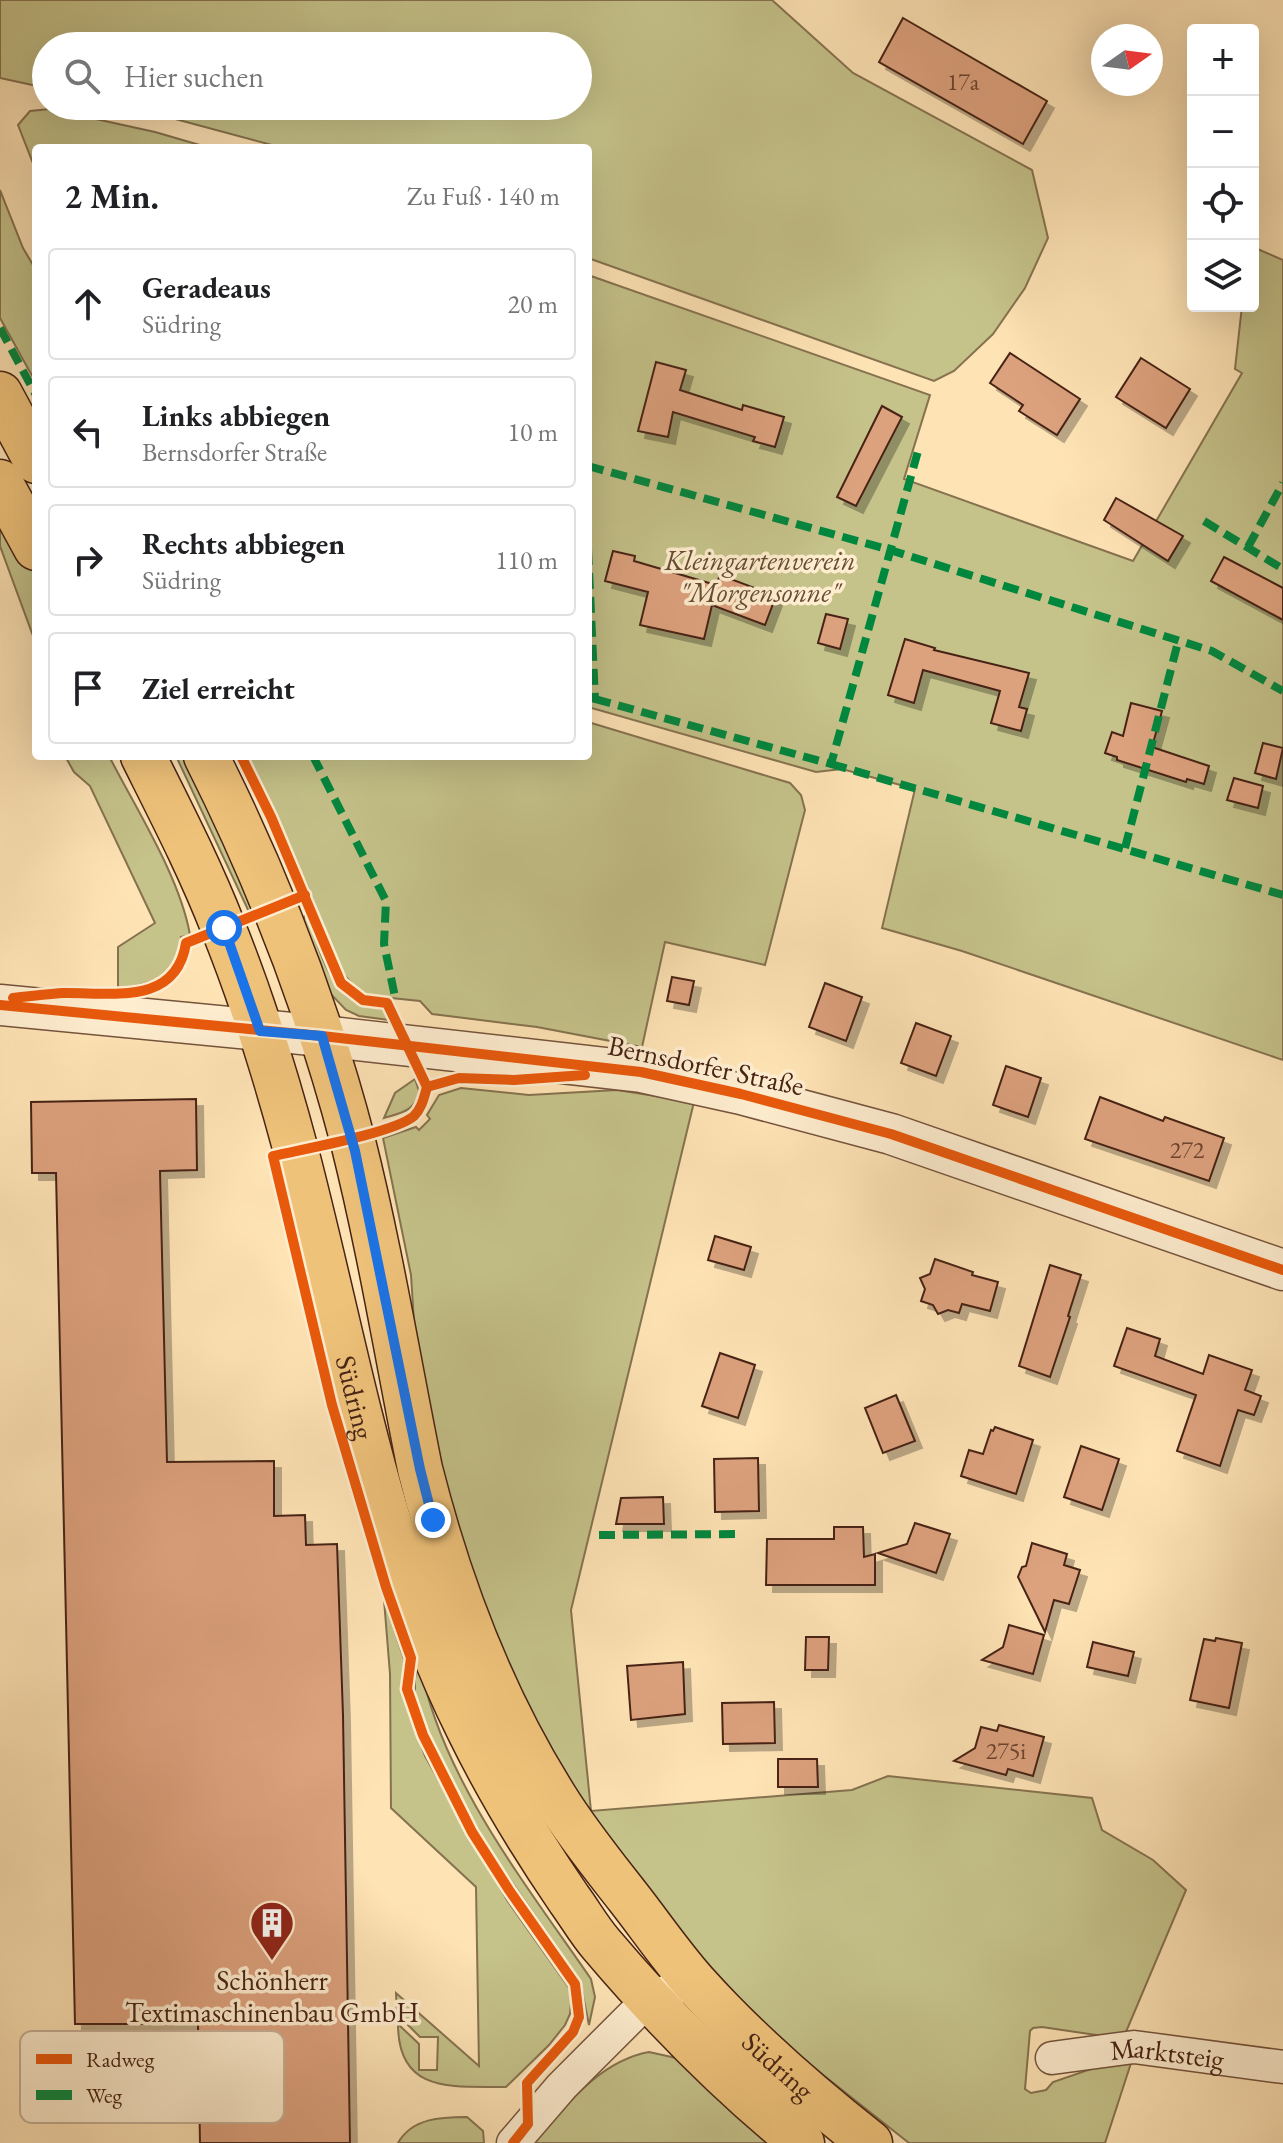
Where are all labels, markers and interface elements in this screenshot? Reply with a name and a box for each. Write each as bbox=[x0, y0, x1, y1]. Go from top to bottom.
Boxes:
north arrow bbox=[1091, 24, 1163, 96]
map controls bbox=[1187, 24, 1259, 312]
button: + bbox=[1187, 24, 1259, 96]
search box bbox=[32, 32, 592, 120]
icon: search bbox=[60, 54, 104, 98]
text: Hier suchen bbox=[124, 57, 264, 96]
house number: 17a bbox=[947, 66, 980, 97]
button: − bbox=[1187, 96, 1259, 168]
button: locate bbox=[1187, 168, 1259, 240]
text: 2 Min. bbox=[64, 174, 159, 218]
text: Zu Fuß · 140 m bbox=[407, 179, 560, 213]
button: layers bbox=[1187, 240, 1259, 312]
text: Geradeaus bbox=[142, 268, 271, 307]
icon: ahead bbox=[66, 282, 110, 326]
text: 20 m bbox=[508, 287, 558, 321]
text: Südring bbox=[142, 307, 221, 341]
text: Links abbiegen bbox=[142, 396, 330, 435]
icon: left bbox=[66, 410, 110, 454]
text: 10 m bbox=[508, 415, 558, 449]
text: Bernsdorfer Straße bbox=[142, 435, 327, 469]
text: Rechts abbiegen bbox=[142, 524, 345, 563]
icon: right bbox=[66, 538, 110, 582]
park label: Kleingartenverein "Morgensonne" bbox=[664, 542, 855, 610]
text: 110 m bbox=[495, 543, 558, 577]
text: Südring bbox=[142, 563, 221, 597]
icon: arrive bbox=[66, 666, 110, 710]
text: Ziel erreicht bbox=[142, 669, 295, 708]
route start bbox=[206, 910, 242, 946]
street label: Bernsdorfer Straße bbox=[605, 1027, 807, 1103]
house number: 272 bbox=[1170, 1134, 1205, 1165]
street label: Südring bbox=[328, 1352, 383, 1444]
route end bbox=[415, 1502, 451, 1538]
house number: 275i bbox=[986, 1735, 1026, 1766]
building icon: Schönherr Textimaschinenbau GmbH bbox=[248, 1899, 296, 1962]
place label: Schönherr Textimaschinenbau GmbH bbox=[125, 1962, 419, 2030]
street label: Südring bbox=[734, 2024, 822, 2108]
street label: Marktsteig bbox=[1108, 2029, 1227, 2077]
legend bbox=[20, 2031, 284, 2123]
text: Radweg bbox=[86, 2045, 155, 2074]
text: Weg bbox=[86, 2081, 123, 2110]

